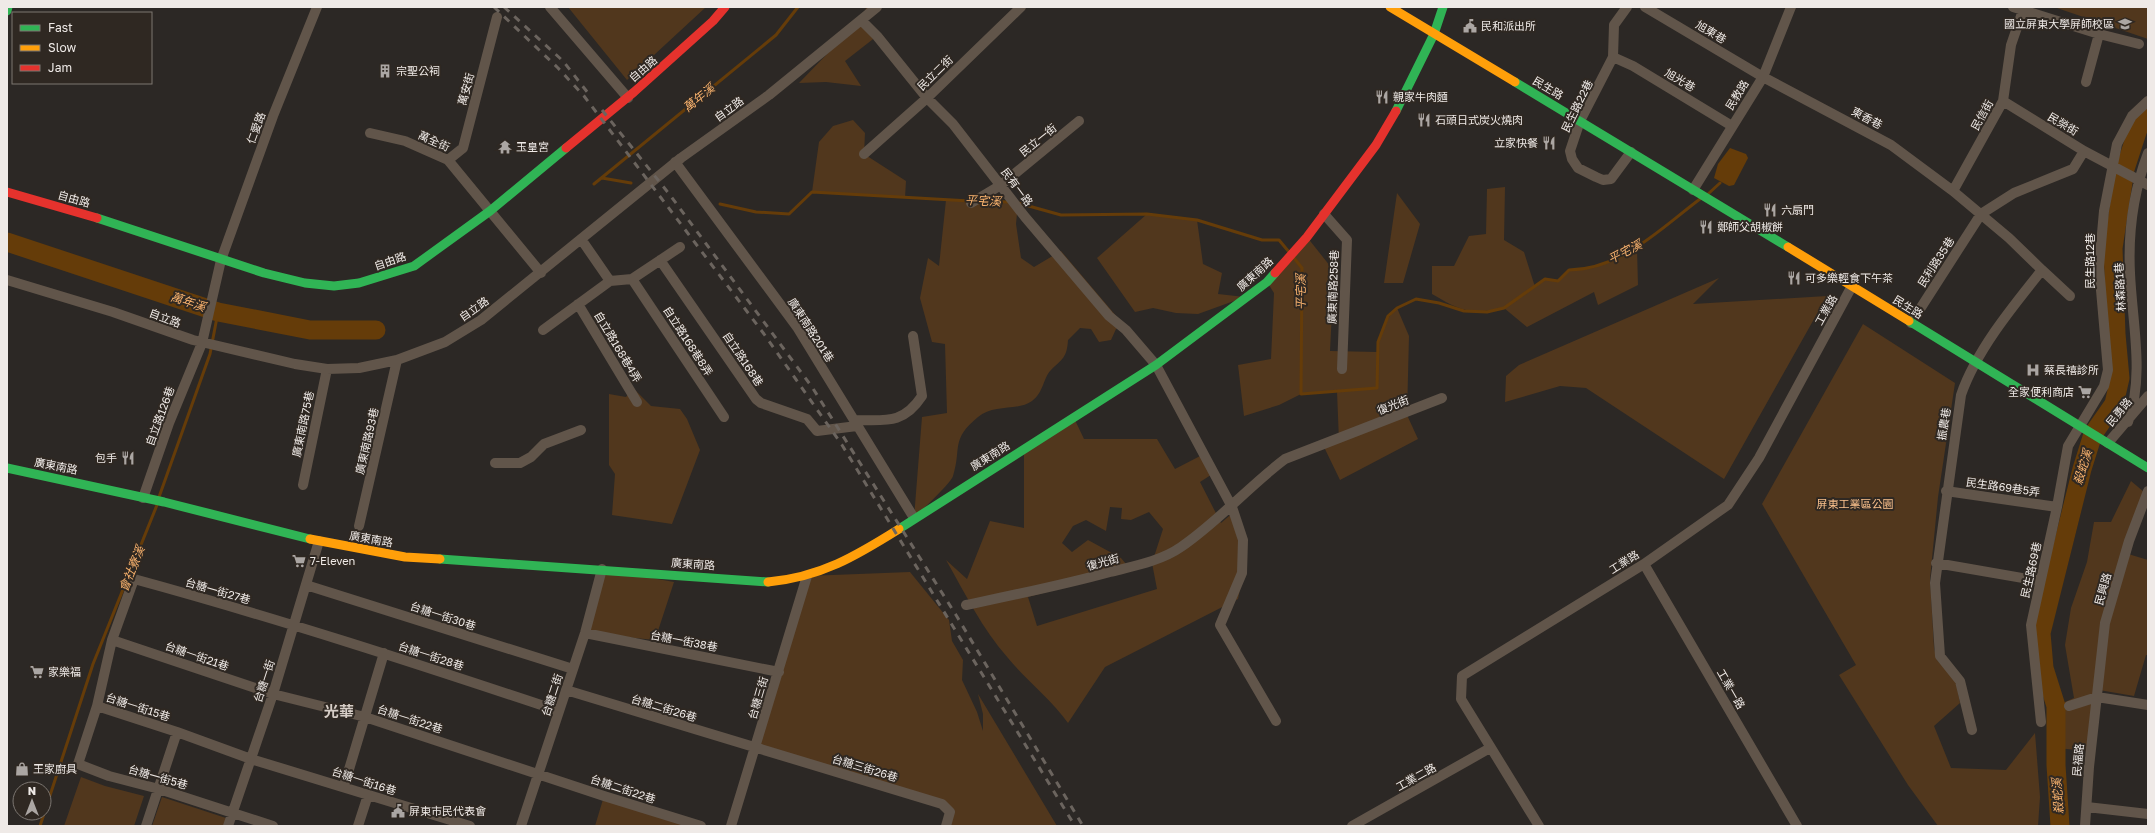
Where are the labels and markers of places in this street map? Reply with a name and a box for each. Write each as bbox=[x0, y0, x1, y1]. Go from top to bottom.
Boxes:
school or university icon: 國立屏東大學屏師校區 bbox=[2117, 16, 2133, 32]
place label: 國立屏東大學屏師校區 bbox=[2004, 17, 2114, 30]
public building icon: 民和派出所 bbox=[1462, 18, 1478, 34]
place label: 民和派出所 bbox=[1481, 19, 1536, 32]
building icon: 宗聖公祠 bbox=[377, 63, 393, 79]
place label: 宗聖公祠 bbox=[396, 64, 440, 77]
restaurant icon: 親家牛肉麵 bbox=[1374, 89, 1390, 105]
place label: 親家牛肉麵 bbox=[1393, 90, 1448, 103]
restaurant icon: 石頭日式炭火燒肉 bbox=[1416, 112, 1432, 128]
place label: 石頭日式炭火燒肉 bbox=[1435, 113, 1523, 126]
restaurant icon: 立家快餐 bbox=[1541, 135, 1557, 151]
place label: 立家快餐 bbox=[1494, 136, 1538, 149]
temple icon: 玉皇宮 bbox=[497, 139, 513, 155]
place label: 玉皇宮 bbox=[516, 140, 549, 153]
restaurant icon: 六扇門 bbox=[1762, 202, 1778, 218]
place label: 六扇門 bbox=[1781, 203, 1814, 216]
restaurant icon: 鄭師父胡椒餅 bbox=[1698, 219, 1714, 235]
place label: 鄭師父胡椒餅 bbox=[1717, 220, 1783, 233]
restaurant icon: 可多樂輕食下午茶 bbox=[1786, 270, 1802, 286]
place label: 可多樂輕食下午茶 bbox=[1805, 271, 1893, 284]
hospital icon: 蔡長禧診所 bbox=[2025, 362, 2041, 378]
place label: 蔡長禧診所 bbox=[2044, 363, 2099, 376]
supermarket icon: 全家便利商店 bbox=[2077, 384, 2093, 400]
place label: 全家便利商店 bbox=[2008, 385, 2074, 398]
restaurant icon: 包手 bbox=[120, 450, 136, 466]
place label: 包手 bbox=[95, 451, 117, 464]
supermarket icon: 7-Eleven bbox=[291, 553, 307, 569]
place label: 7-Eleven bbox=[310, 554, 355, 567]
supermarket icon: 家樂福 bbox=[29, 664, 45, 680]
place label: 家樂福 bbox=[48, 665, 81, 678]
shop icon: 王家廚具 bbox=[14, 761, 30, 777]
place label: 王家廚具 bbox=[33, 762, 77, 775]
public building icon: 屏東市民代表會 bbox=[390, 803, 406, 819]
place label: 屏東市民代表會 bbox=[409, 804, 486, 817]

